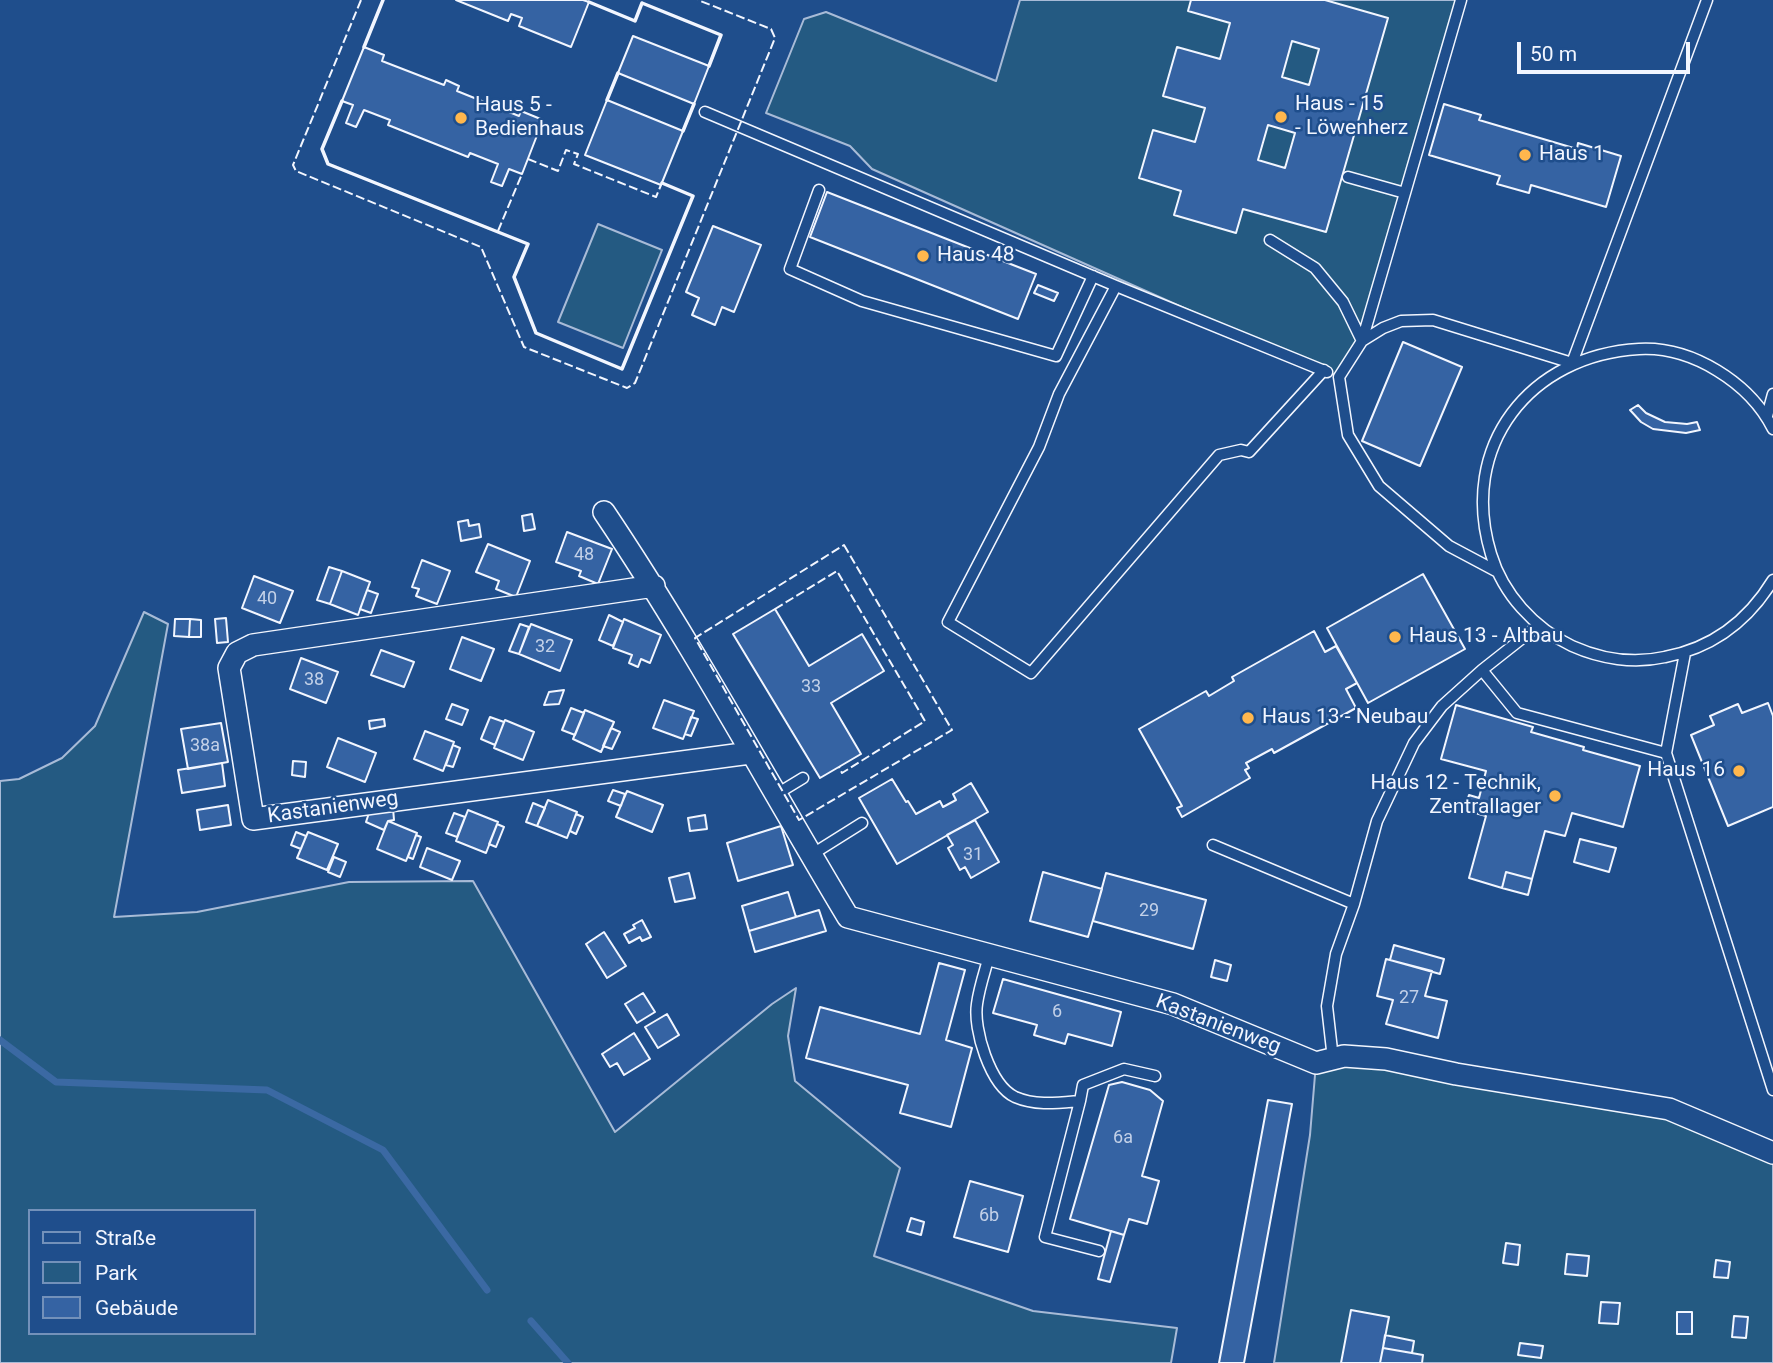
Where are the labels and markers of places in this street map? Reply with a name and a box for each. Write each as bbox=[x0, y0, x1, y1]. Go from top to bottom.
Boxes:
place label: Haus - 15 - Löwenherz bbox=[1295, 92, 1408, 142]
place label: Haus 5 - Bedienhaus bbox=[475, 93, 584, 143]
marker: Haus - 15 - Löwenherz bbox=[1273, 109, 1289, 125]
marker: Haus 5 - Bedienhaus bbox=[453, 110, 469, 126]
place label: Haus 1 bbox=[1539, 142, 1605, 168]
marker: Haus 1 bbox=[1517, 147, 1533, 163]
place label: Haus 48 bbox=[937, 243, 1015, 269]
marker: Haus 48 bbox=[915, 248, 931, 264]
place label: Haus 13 - Altbau bbox=[1409, 624, 1563, 650]
marker: Haus 13 - Altbau bbox=[1387, 629, 1403, 645]
place label: Haus 13 - Neubau bbox=[1262, 705, 1428, 731]
marker: Haus 13 - Neubau bbox=[1240, 710, 1256, 726]
place label: Haus 16 bbox=[1647, 758, 1725, 784]
marker: Haus 16 bbox=[1731, 763, 1747, 779]
place label: Haus 12 - Technik, Zentrallager bbox=[1370, 771, 1541, 821]
marker: Haus 12 - Technik, Zentrallager bbox=[1547, 788, 1563, 804]

